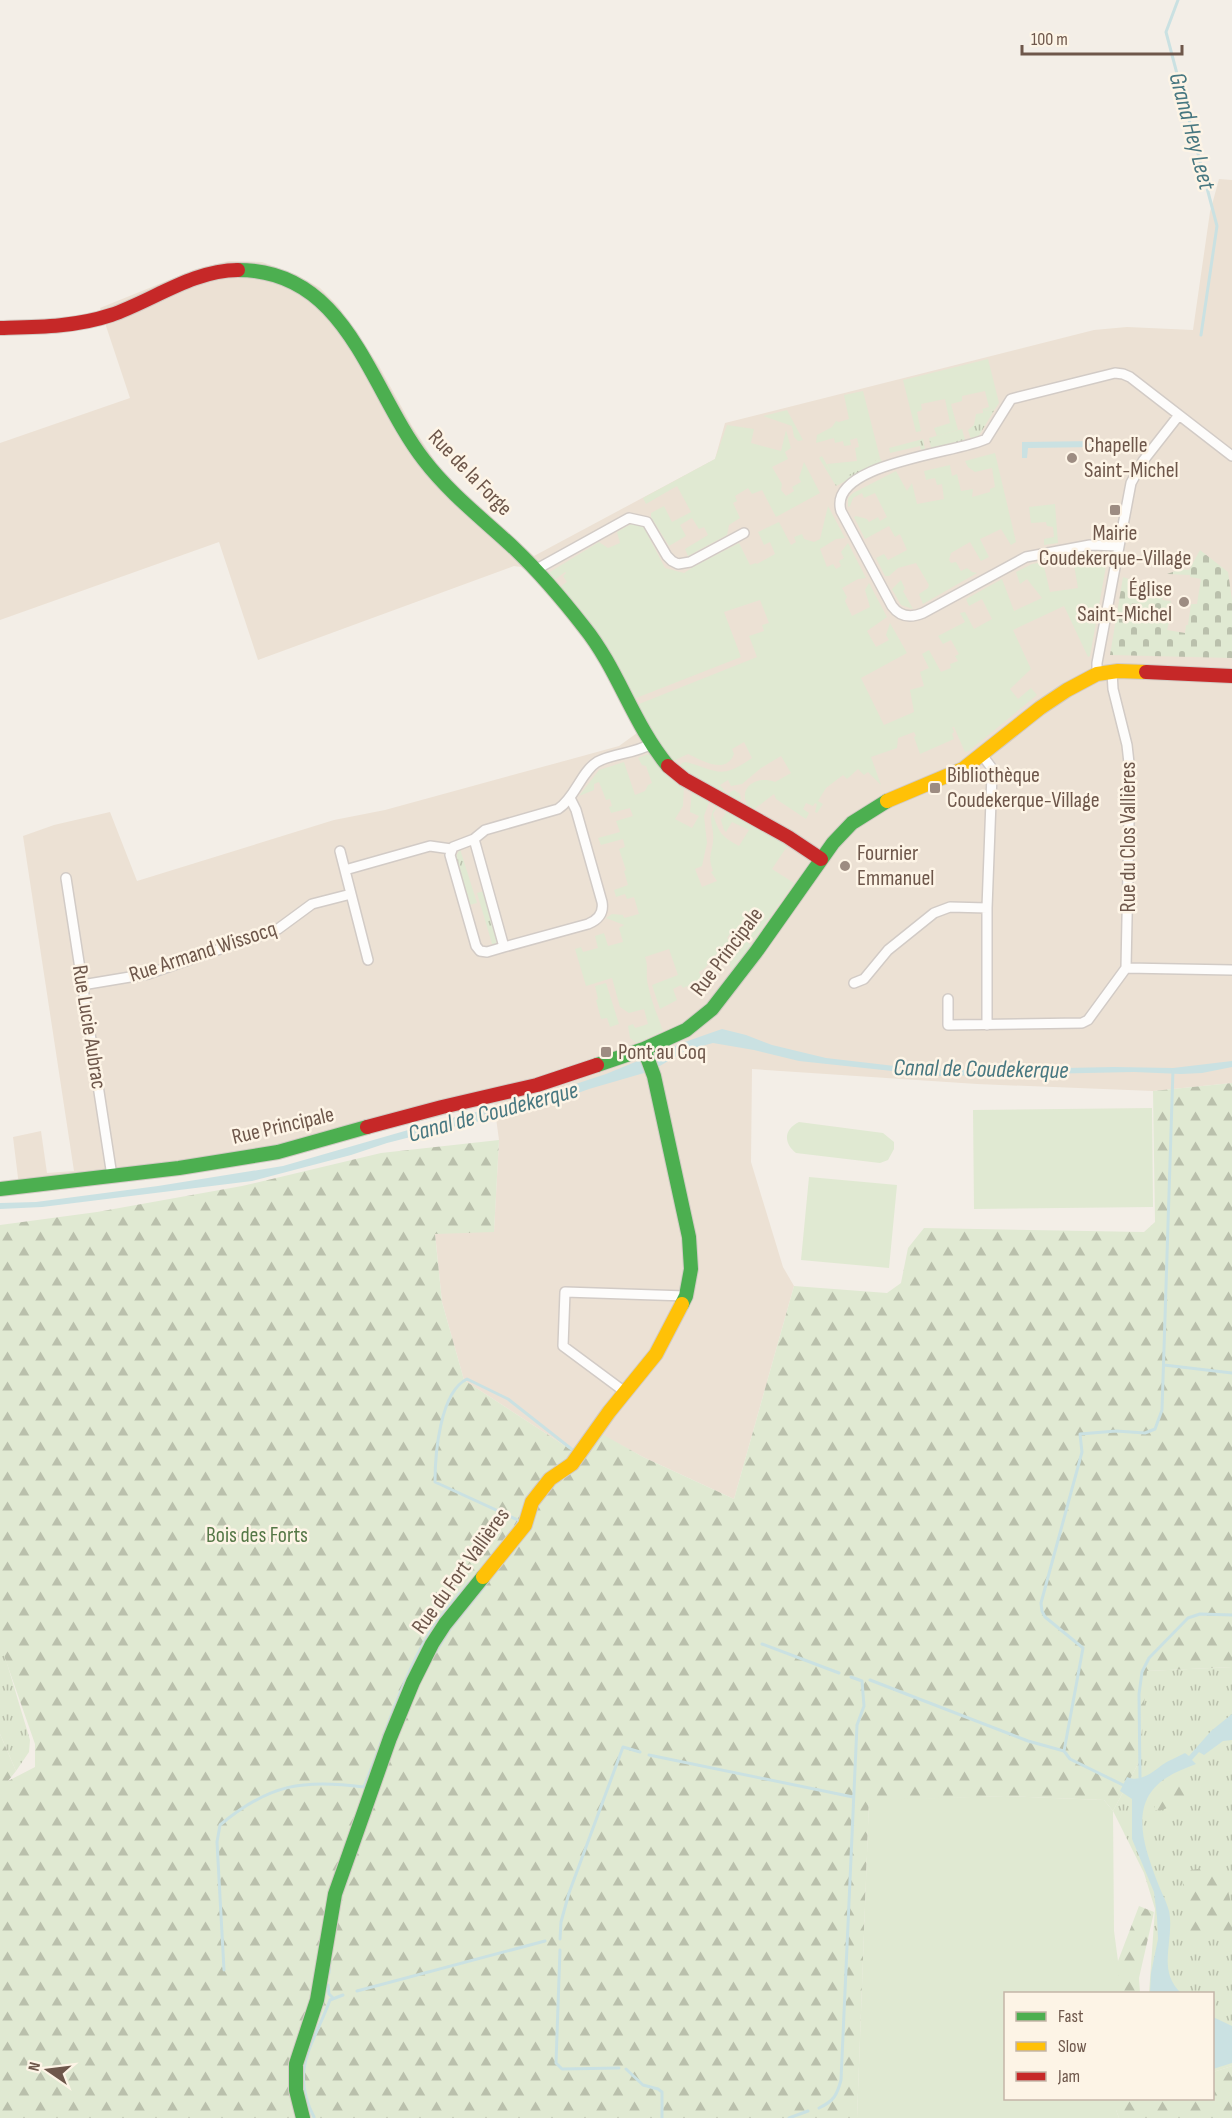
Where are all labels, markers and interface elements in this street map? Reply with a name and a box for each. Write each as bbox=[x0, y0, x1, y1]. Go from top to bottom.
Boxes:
scale bar bbox=[1022, 18, 1182, 56]
text: 100 m bbox=[1031, 29, 1068, 50]
water label: Grand Hey Leet bbox=[1162, 69, 1222, 193]
street label: Rue de la Forge bbox=[422, 424, 518, 522]
place label: Chapelle Saint-Michel bbox=[1084, 432, 1179, 484]
marker: Chapelle Saint-Michel bbox=[1065, 451, 1079, 465]
marker: Mairie Coudekerque-Village bbox=[1108, 503, 1122, 517]
place label: Mairie Coudekerque-Village bbox=[1039, 520, 1191, 572]
place label: Église Saint-Michel bbox=[1077, 576, 1172, 628]
marker: Église Saint-Michel bbox=[1177, 595, 1191, 609]
street label: Rue du Clos Vallières bbox=[1115, 761, 1142, 912]
place label: Bibliothèque Coudekerque-Village bbox=[947, 762, 1100, 814]
marker: Bibliothèque Coudekerque-Village bbox=[928, 781, 942, 795]
place label: Fournier Emmanuel bbox=[857, 840, 934, 892]
marker: Fournier Emmanuel bbox=[838, 859, 852, 873]
street label: Rue Principale bbox=[685, 902, 769, 1002]
street label: Rue Armand Wissocq bbox=[126, 915, 280, 989]
street label: Rue Lucie Aubrac bbox=[66, 963, 112, 1091]
place label: Pont au Coq bbox=[618, 1039, 706, 1066]
marker: Pont au Coq bbox=[599, 1045, 613, 1059]
water label: Canal de Coudekerque bbox=[893, 1053, 1069, 1085]
water label: Canal de Coudekerque bbox=[405, 1075, 581, 1149]
street label: Rue Principale bbox=[229, 1101, 337, 1151]
street label: Rue du Fort Vallières bbox=[406, 1503, 516, 1639]
park label: Bois des Forts bbox=[206, 1522, 308, 1549]
legend bbox=[1004, 1992, 1214, 2100]
text: Fast bbox=[1058, 2006, 1084, 2027]
text: Slow bbox=[1058, 2036, 1087, 2057]
north arrow bbox=[18, 2040, 78, 2100]
text: N bbox=[25, 2060, 45, 2073]
text: Jam bbox=[1057, 2066, 1080, 2087]

